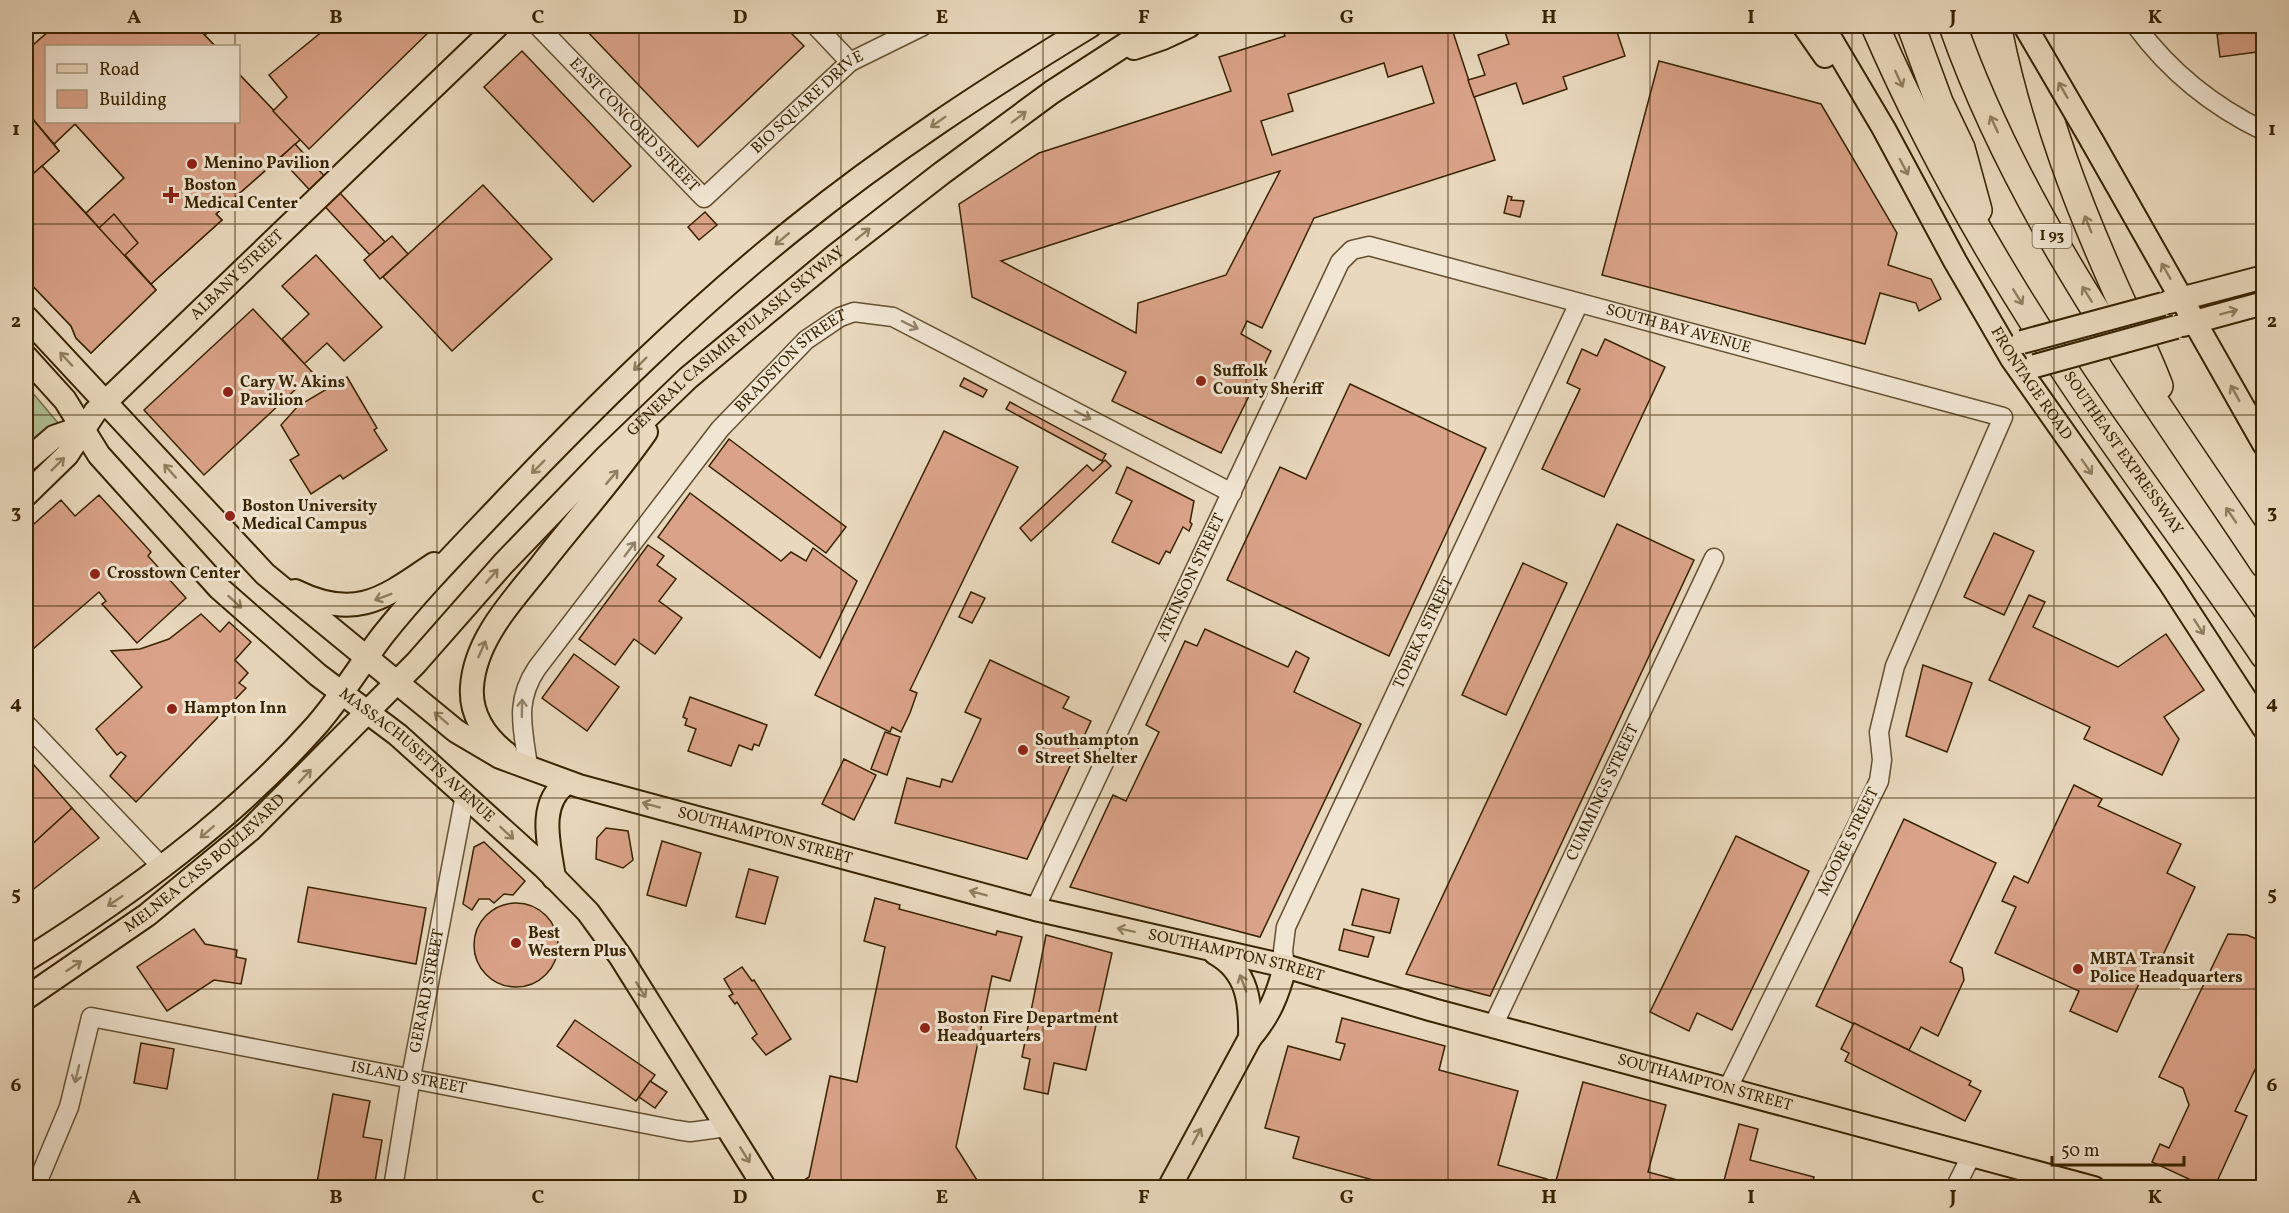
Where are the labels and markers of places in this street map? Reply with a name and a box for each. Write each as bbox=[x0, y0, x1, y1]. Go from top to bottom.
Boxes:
place label: Menino Pavilion bbox=[204, 153, 330, 175]
marker: Menino Pavilion bbox=[185, 157, 199, 171]
place label: Boston Medical Center bbox=[184, 175, 298, 215]
marker: Boston Medical Center bbox=[162, 186, 180, 204]
place label: Suffolk County Sheriff bbox=[1213, 361, 1325, 401]
place label: Cary W. Akins Pavilion bbox=[240, 372, 345, 412]
marker: Suffolk County Sheriff bbox=[1194, 374, 1208, 388]
marker: Cary W. Akins Pavilion bbox=[221, 385, 235, 399]
place label: Boston University Medical Campus bbox=[242, 496, 377, 536]
marker: Boston University Medical Campus bbox=[223, 509, 237, 523]
place label: Crosstown Center bbox=[107, 563, 241, 585]
marker: Crosstown Center bbox=[88, 567, 102, 581]
place label: Hampton Inn bbox=[184, 698, 287, 720]
marker: Hampton Inn bbox=[165, 702, 179, 716]
place label: Southampton Street Shelter bbox=[1035, 730, 1140, 770]
marker: Southampton Street Shelter bbox=[1016, 743, 1030, 757]
place label: Best Western Plus bbox=[528, 923, 626, 963]
marker: Best Western Plus bbox=[509, 936, 523, 950]
place label: MBTA Transit Police Headquarters bbox=[2090, 949, 2243, 989]
marker: MBTA Transit Police Headquarters bbox=[2071, 962, 2085, 976]
place label: Boston Fire Department Headquarters bbox=[937, 1008, 1119, 1048]
marker: Boston Fire Department Headquarters bbox=[918, 1021, 932, 1035]

